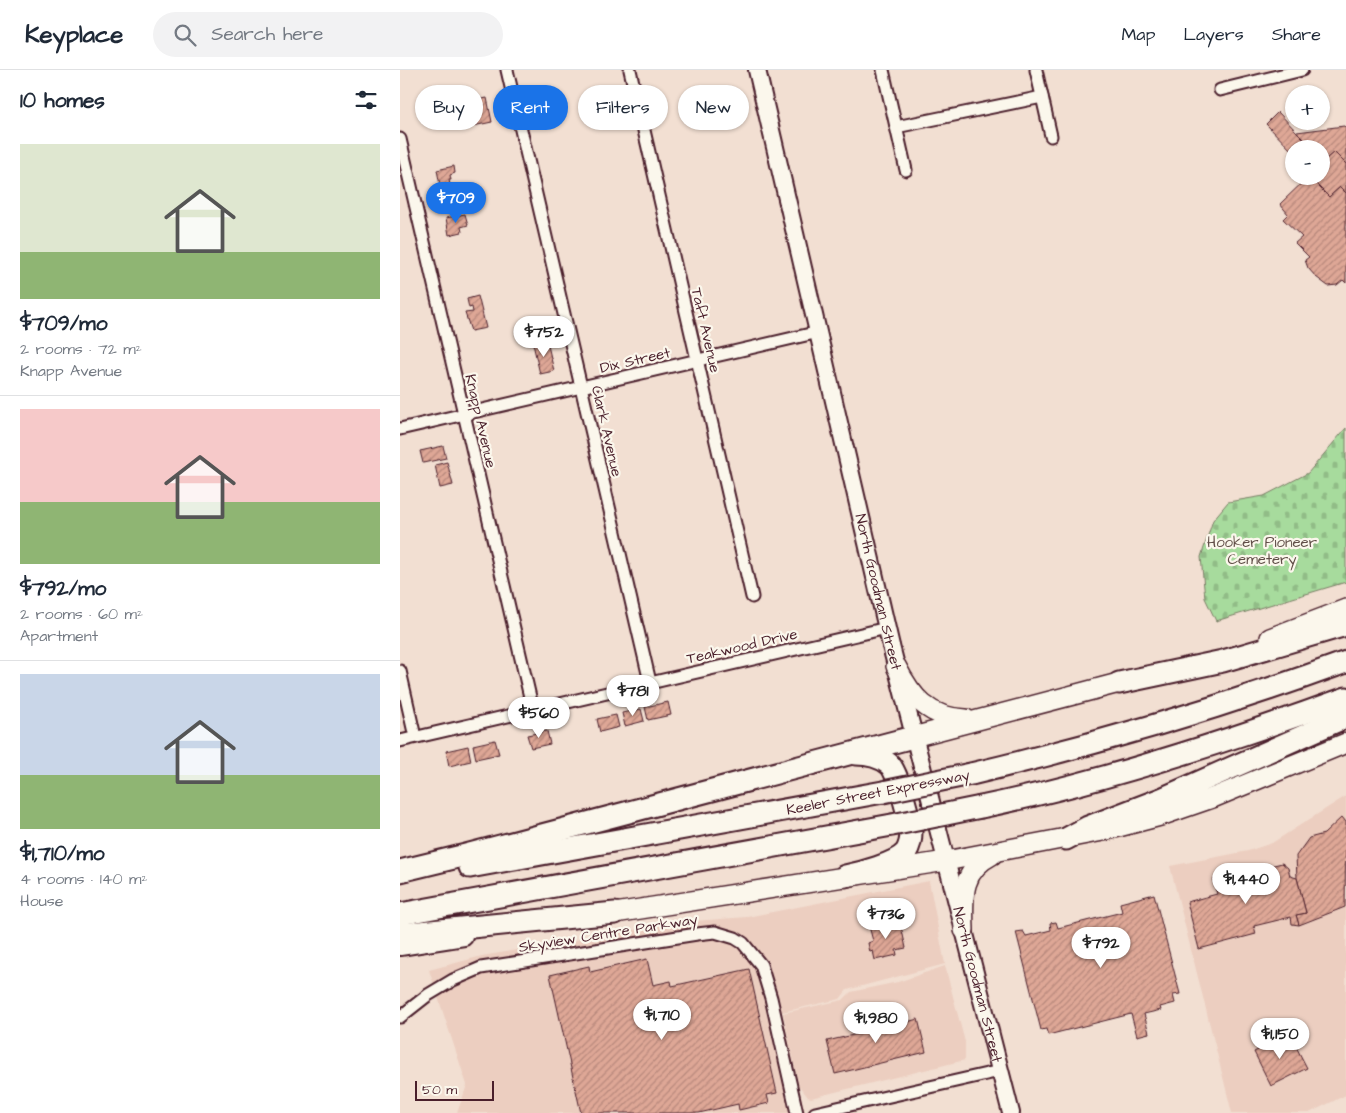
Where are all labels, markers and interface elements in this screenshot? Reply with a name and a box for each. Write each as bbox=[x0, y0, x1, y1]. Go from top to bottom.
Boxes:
search box bbox=[153, 12, 503, 57]
text: Keyplace bbox=[25, 18, 123, 52]
icon: search bbox=[171, 21, 199, 49]
text: Search here bbox=[211, 21, 323, 48]
text: Map bbox=[1121, 22, 1155, 47]
text: Layers bbox=[1183, 22, 1244, 47]
text: Share bbox=[1272, 22, 1321, 47]
chip: Buy bbox=[415, 85, 483, 130]
chip: Rent bbox=[493, 85, 568, 130]
chip: Filters bbox=[578, 85, 668, 130]
chip: New bbox=[678, 85, 749, 130]
map controls bbox=[1285, 85, 1330, 185]
button: + bbox=[1285, 85, 1330, 130]
text: 10 homes bbox=[20, 86, 105, 115]
icon: filters bbox=[352, 86, 380, 114]
button: − bbox=[1285, 140, 1330, 185]
icon: home bbox=[155, 176, 245, 266]
pin: $709 bbox=[426, 182, 486, 224]
text: $709 bbox=[437, 187, 475, 209]
street label: Taft Avenue bbox=[686, 286, 725, 375]
text: $709/mo bbox=[20, 309, 108, 338]
pin: $752 bbox=[514, 316, 574, 358]
text: $752 bbox=[524, 321, 564, 343]
text: 2 rooms · 72 m² bbox=[20, 338, 142, 360]
street label: Dix Street bbox=[598, 342, 672, 379]
text: Knapp Avenue bbox=[20, 360, 122, 382]
street label: Knapp Avenue bbox=[460, 372, 502, 470]
street label: Clark Avenue bbox=[586, 384, 627, 479]
icon: home bbox=[155, 442, 245, 532]
street label: North Goodman Street bbox=[850, 512, 907, 672]
park label: Hooker Pioneer Cemetery bbox=[1207, 532, 1317, 571]
text: $792/mo bbox=[20, 574, 106, 603]
text: 2 rooms · 60 m² bbox=[20, 603, 143, 625]
street label: Teakwood Drive bbox=[685, 624, 800, 669]
text: Apartment bbox=[20, 625, 98, 647]
pin: $781 bbox=[603, 674, 663, 717]
text: $781 bbox=[617, 680, 649, 702]
pin: $560 bbox=[509, 696, 569, 739]
text: $560 bbox=[519, 702, 559, 724]
icon: home bbox=[155, 707, 245, 797]
street label: Keeler Street Expressway bbox=[785, 764, 972, 822]
text: $1,710/mo bbox=[20, 839, 105, 868]
pin: $1,440 bbox=[1205, 862, 1287, 905]
text: 4 rooms · 140 m² bbox=[20, 868, 148, 890]
text: $1,440 bbox=[1223, 868, 1269, 890]
text: House bbox=[20, 890, 64, 912]
pin: $736 bbox=[856, 898, 916, 940]
text: $736 bbox=[868, 903, 904, 925]
street label: North Goodman Street bbox=[947, 905, 1008, 1065]
street label: Skyview Centre Parkway bbox=[517, 909, 699, 959]
pin: $792 bbox=[1071, 926, 1131, 969]
text: $792 bbox=[1082, 932, 1120, 954]
pin: $1,710 bbox=[621, 998, 703, 1041]
pin: $1,980 bbox=[835, 1002, 917, 1044]
text: $1,710 bbox=[644, 1004, 680, 1026]
text: $1,980 bbox=[854, 1007, 898, 1029]
pin: $1,150 bbox=[1239, 1018, 1321, 1060]
text: $1,150 bbox=[1261, 1023, 1299, 1045]
scale bar bbox=[415, 1078, 494, 1101]
text: 50 m bbox=[422, 1080, 457, 1100]

